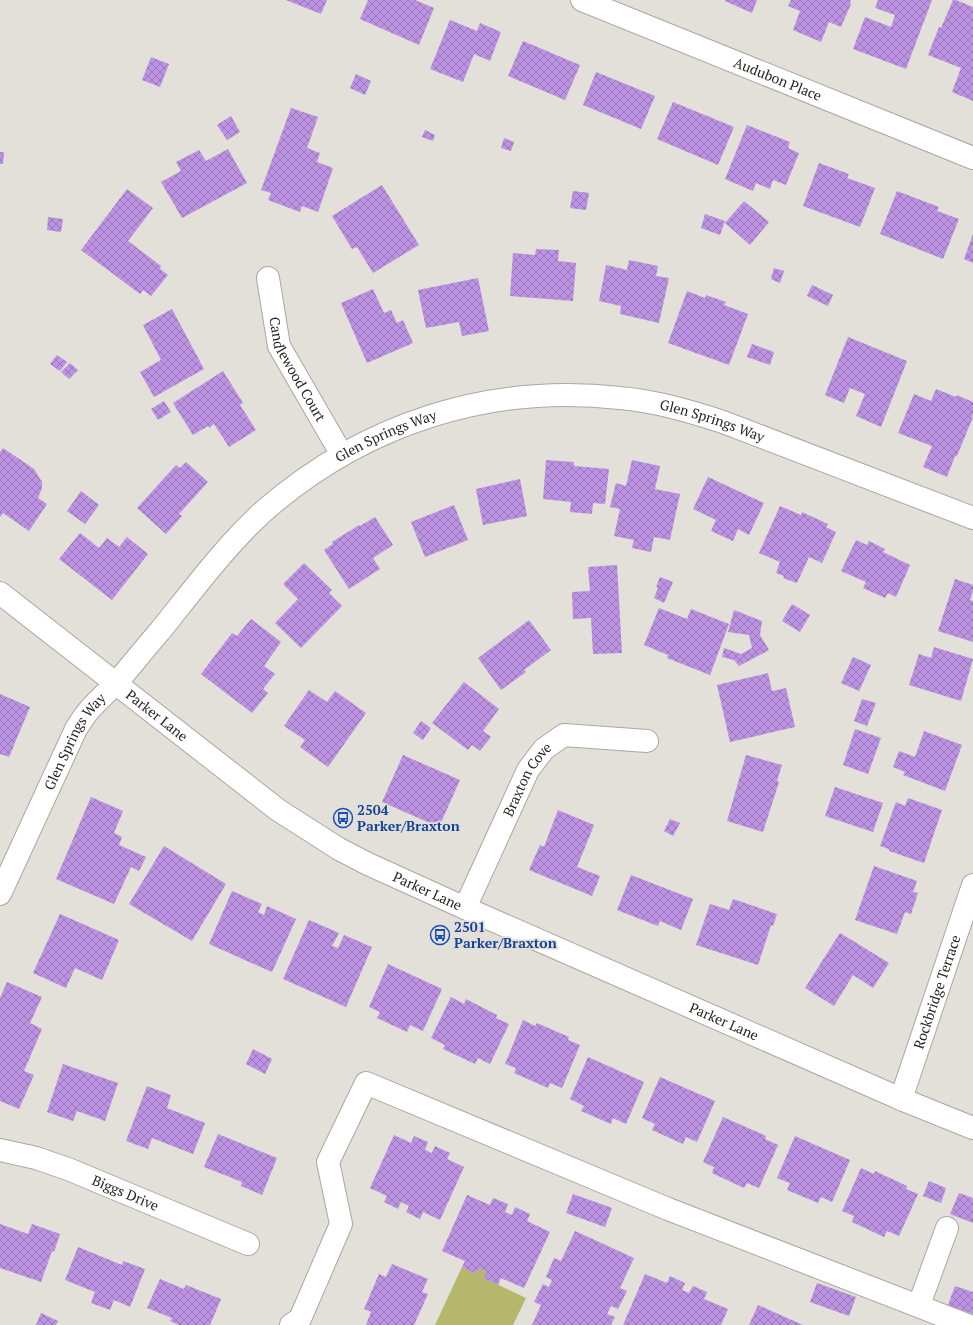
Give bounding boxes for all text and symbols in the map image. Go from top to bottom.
street label: Audubon Place [731,52,825,105]
street label: Candlewood Court [265,315,331,425]
street label: Glen Springs Way [658,394,768,446]
street label: Glen Springs Way [331,405,439,466]
street label: Parker Lane [122,685,192,745]
street label: Glen Springs Way [39,688,110,793]
street label: Braxton Cove [498,737,554,819]
place label: 2504 Parker/Braxton [357,800,460,835]
bus stop icon: 2504 Parker/Braxton [332,807,354,829]
street label: Parker Lane [390,867,465,914]
place label: 2501 Parker/Braxton [454,917,557,952]
bus stop icon: 2501 Parker/Braxton [429,924,451,946]
street label: Rockbridge Terrace [909,932,965,1051]
street label: Parker Lane [687,997,762,1045]
street label: Biggs Drive [89,1170,162,1215]

